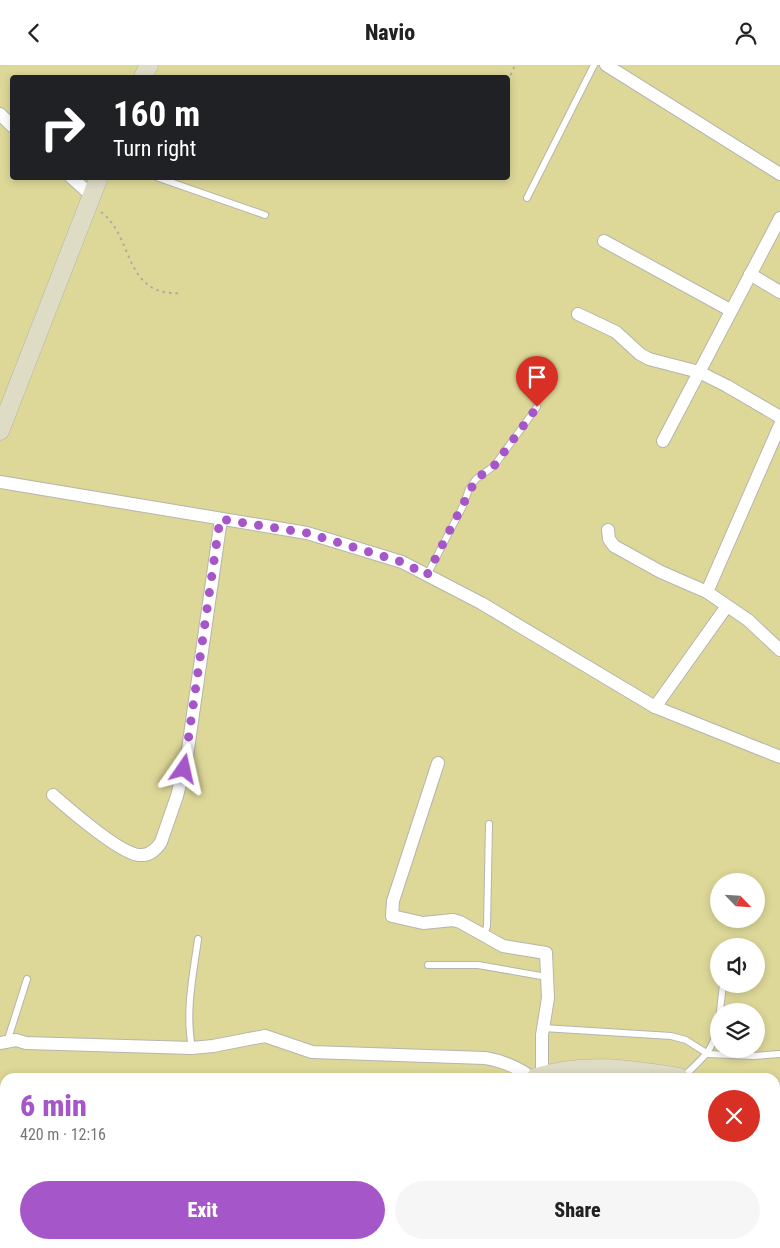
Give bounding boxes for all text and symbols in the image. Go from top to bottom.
icon: back [20,19,48,47]
icon: person [732,19,760,47]
text: Navio [365,20,415,45]
text: 160 m [113,94,200,135]
icon: right [30,95,95,160]
text: Turn right [113,136,196,161]
pin [516,356,558,407]
icon: arrive [523,363,551,391]
position arrow [157,742,209,794]
north arrow [710,873,765,927]
map controls [710,873,765,1058]
button: sound [710,938,765,993]
button: layers [710,1003,765,1058]
text: 6 min [20,1088,87,1123]
button: close [708,1090,760,1142]
text: 420 m · 12:16 [20,1125,106,1144]
button: Exit [20,1181,385,1239]
button: Share [395,1181,760,1239]

